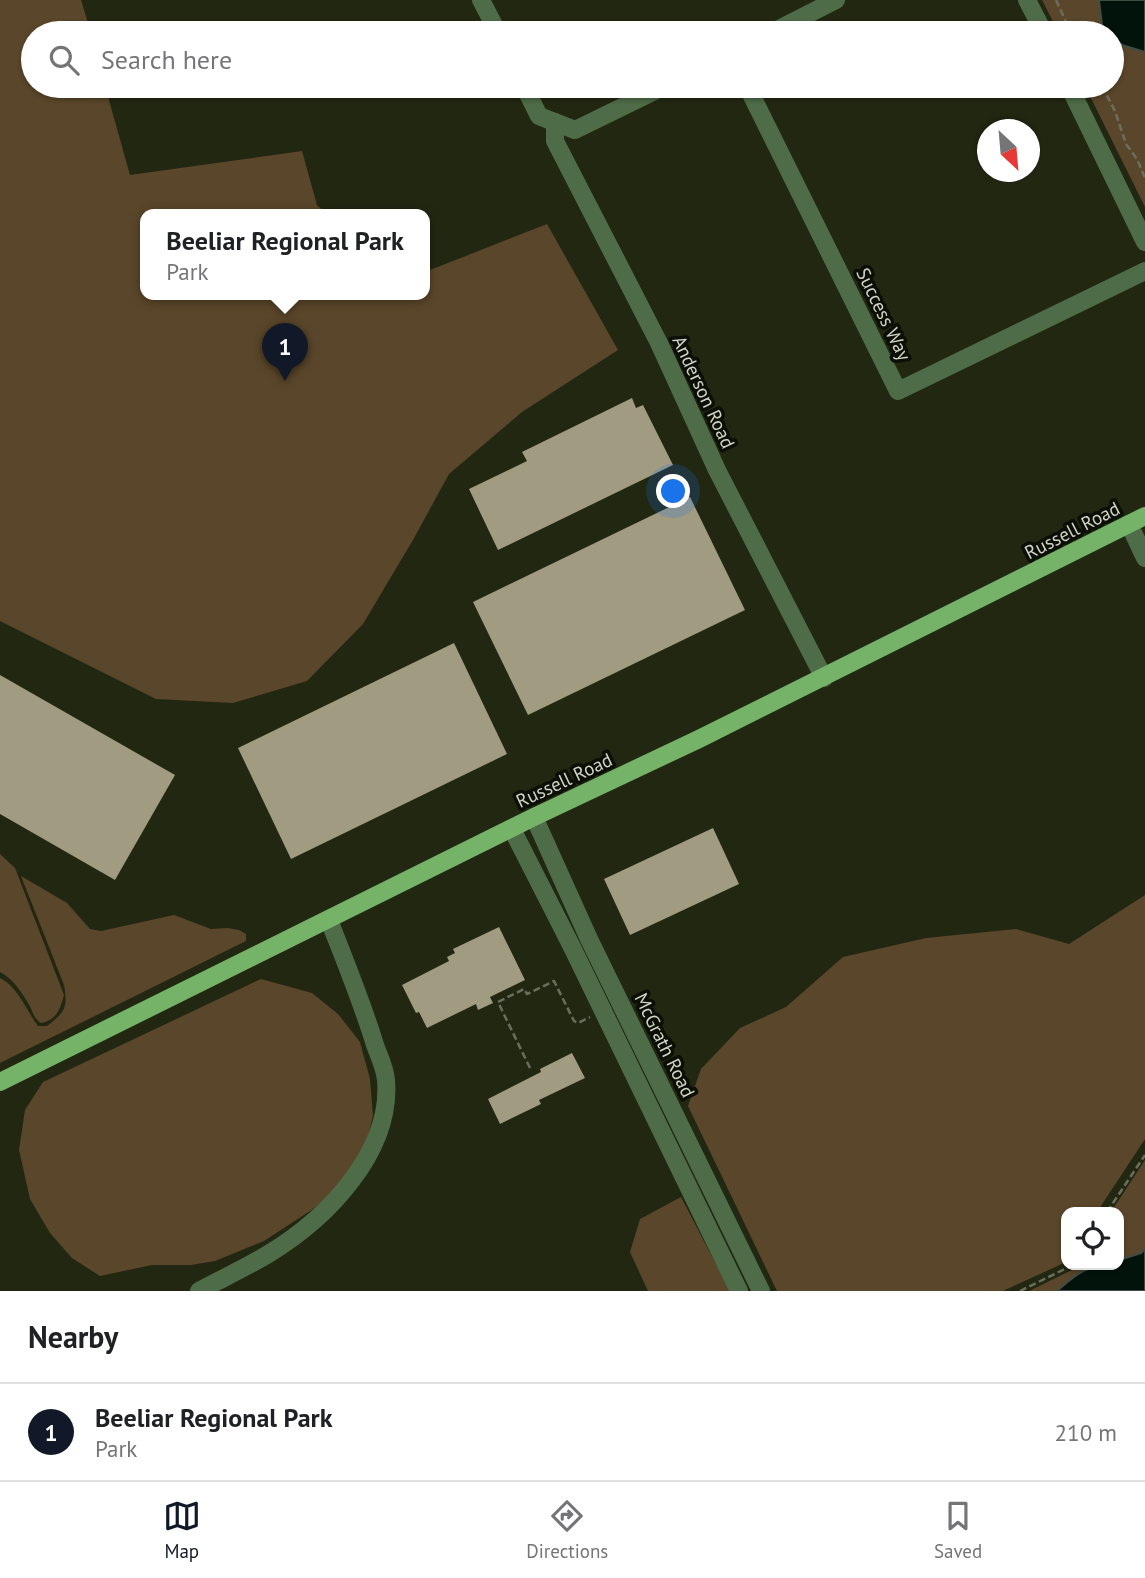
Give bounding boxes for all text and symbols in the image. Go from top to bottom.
search box [21,21,1124,98]
icon: search [45,41,83,79]
text: Search here [101,43,232,76]
north arrow [977,119,1040,182]
popup [140,209,430,300]
text: Beeliar Regional Park [166,224,404,257]
text: Park [166,257,209,286]
street label: Success Way [851,264,917,364]
pin: 1 [262,323,308,381]
street label: Anderson Road [667,332,741,452]
your location [656,474,690,508]
street label: Russell Road [1020,496,1124,564]
street label: Russell Road [512,747,616,813]
street label: McGrath Road [629,989,701,1101]
map controls [1061,1207,1124,1270]
button: locate [1061,1207,1124,1270]
text: Nearby [28,1317,118,1356]
text: Beeliar Regional Park [95,1401,332,1434]
text: 1 [44,1418,58,1447]
text: 210 m [1055,1418,1117,1447]
text: Park [95,1434,137,1463]
tab: Map [163,1497,201,1563]
tab: Directions [526,1497,608,1563]
tab: Saved [934,1497,982,1563]

